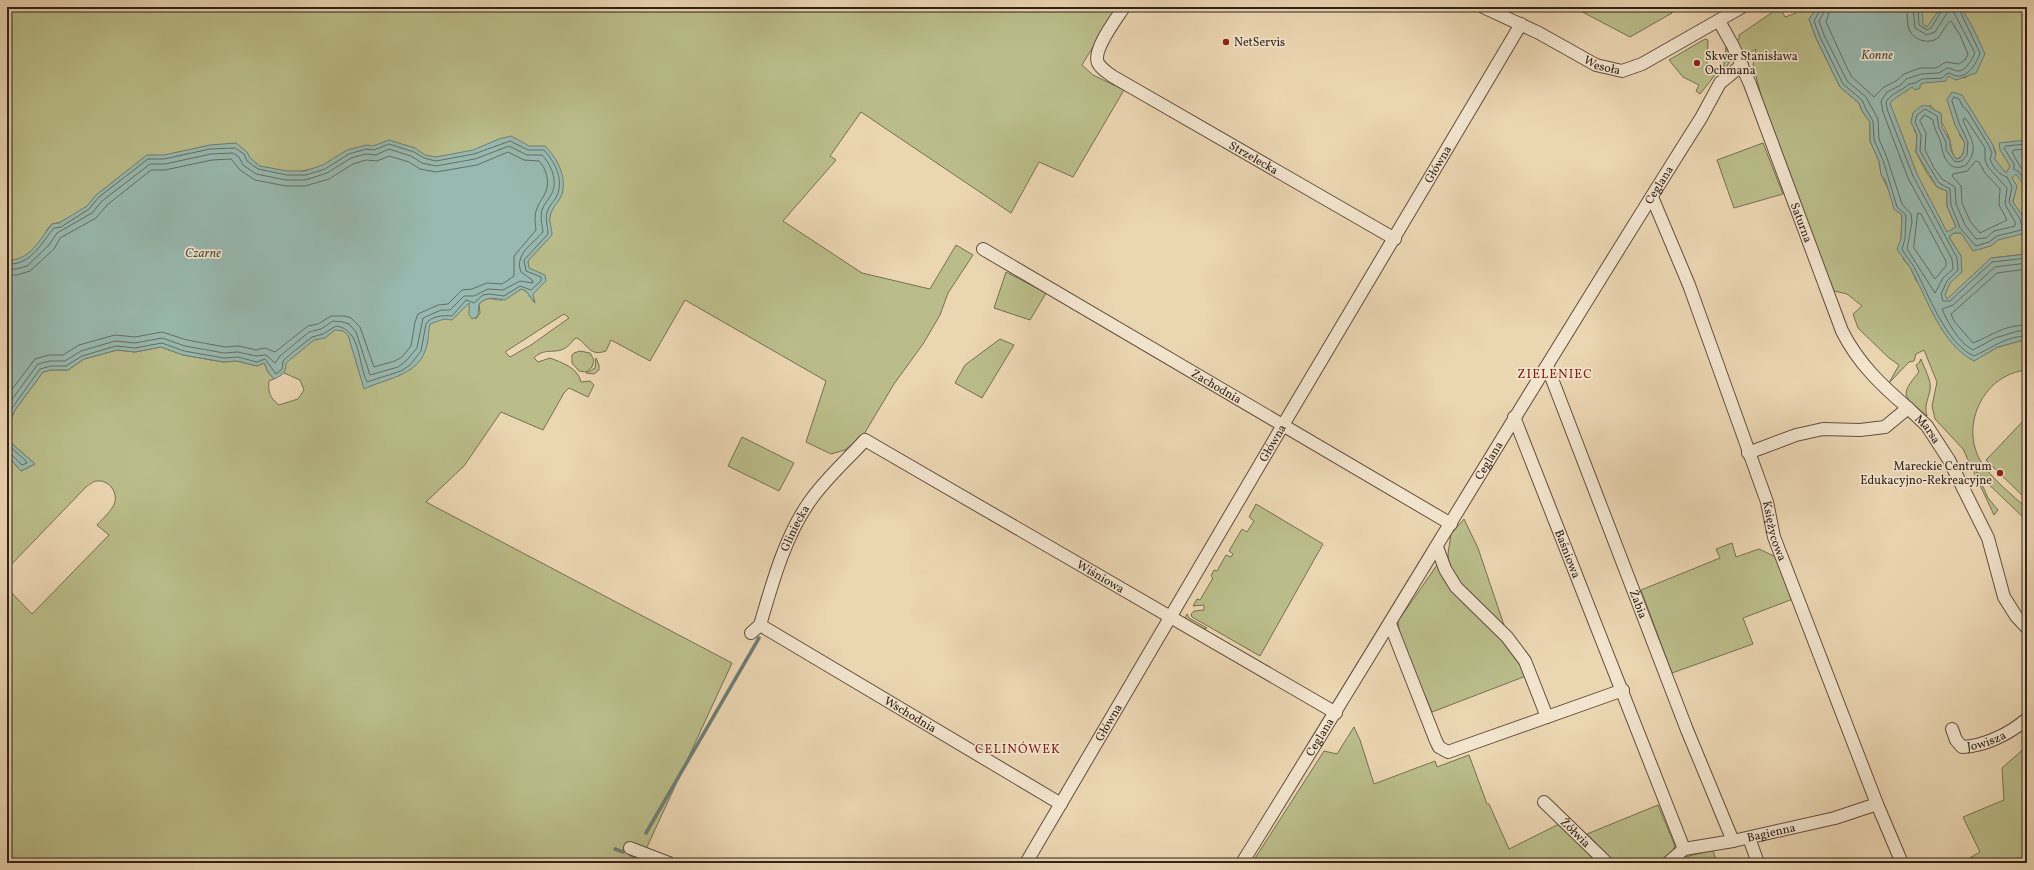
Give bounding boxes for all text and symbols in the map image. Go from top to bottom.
place label: NetServis [1234,35,1285,51]
marker: NetServis [1221,37,1231,47]
water label: Konne [1861,47,1893,65]
place label: Skwer Stanisława Ochmana [1705,49,1798,79]
street label: Wesoła [1580,53,1622,79]
marker: Skwer Stanisława Ochmana [1692,58,1702,68]
street label: Strzelecka [1226,138,1281,179]
street label: Główna [1421,143,1456,187]
street label: Ceglana [1642,163,1678,208]
street label: Saturna [1786,200,1815,245]
water label: Czarne [185,245,221,263]
street label: Zachodnia [1188,366,1244,408]
district label: ZIELENIEC [1517,366,1593,384]
street label: Marsa [1911,411,1944,447]
street label: Główna [1256,422,1291,465]
street label: Ceglana [1472,439,1507,483]
place label: Mareckie Centrum Edukacyjno-Rekreacyjne [1860,459,1992,489]
marker: Mareckie Centrum Edukacyjno-Rekreacyjne [1995,468,2005,478]
street label: Księżycowa [1758,500,1790,564]
street label: Gliniecka [777,502,814,554]
street label: Baśniowa [1550,528,1584,581]
street label: Wiśniowa [1073,557,1127,598]
street label: Żabia [1625,588,1650,621]
street label: Wschodnia [881,694,939,737]
street label: Główna [1092,701,1127,745]
street label: Ceglana [1303,715,1338,760]
street label: Jowisza [1966,728,2009,756]
district label: CELINÓWEK [975,741,1061,759]
street label: Żółwia [1556,815,1594,852]
street label: Bagienna [1746,820,1797,847]

